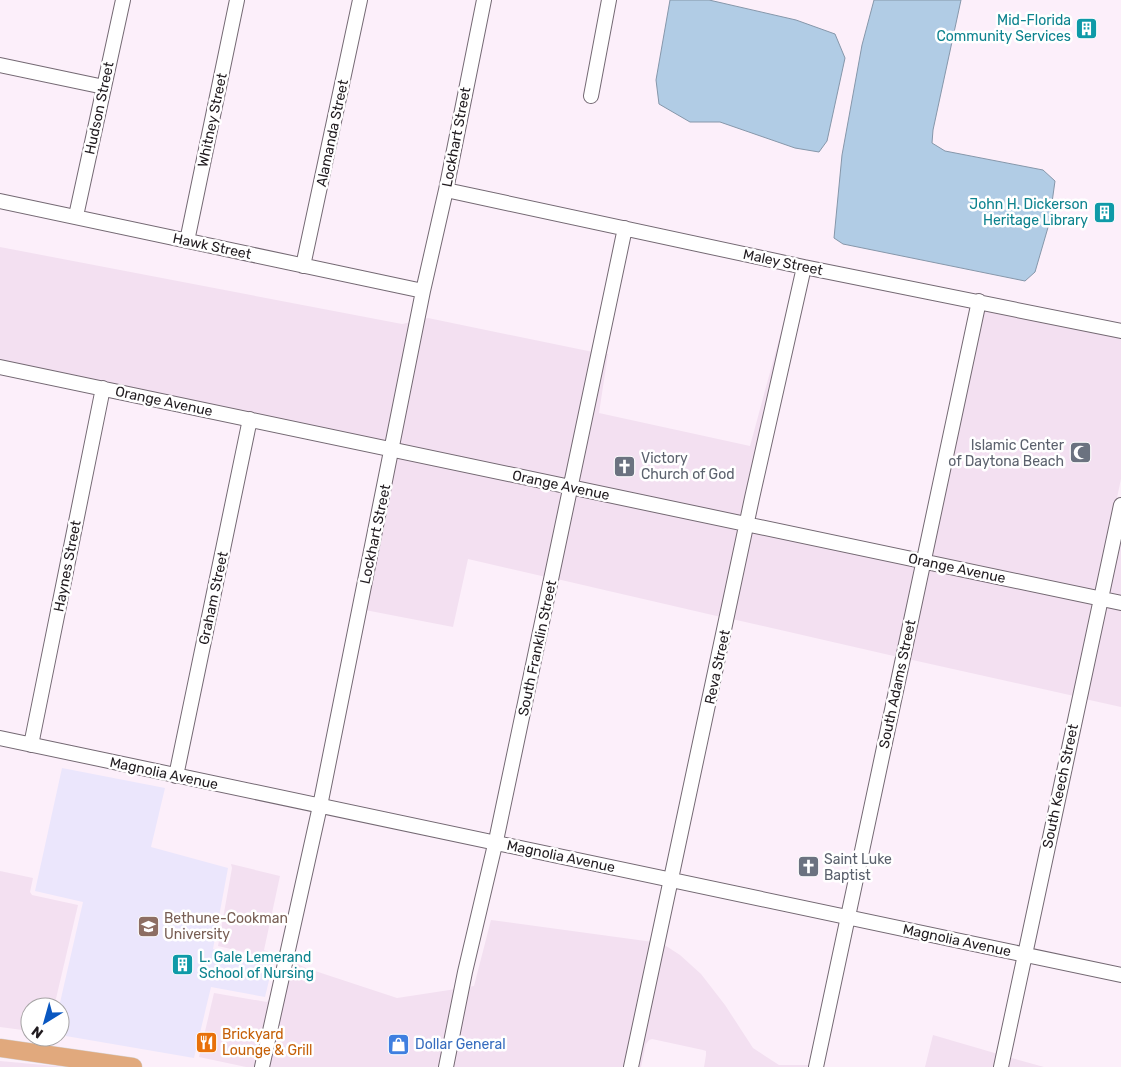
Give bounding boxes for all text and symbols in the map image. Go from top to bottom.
place label: Mid-Florida Community Services [936,12,1071,45]
building icon: Mid-Florida Community Services [1075,16,1099,40]
street label: Hudson Street [81,60,118,156]
street label: Whitney Street [194,71,231,169]
street label: Alamanda Street [313,77,352,188]
street label: Lockhart Street [438,85,475,189]
place label: John H. Dickerson Heritage Library [969,196,1088,229]
building icon: John H. Dickerson Heritage Library [1092,200,1116,224]
street label: Hawk Street [171,230,253,263]
street label: Maley Street [741,246,825,279]
street label: Orange Avenue [114,383,214,420]
place label: Islamic Center of Daytona Beach [948,437,1065,470]
mosque icon: Islamic Center of Daytona Beach [1068,441,1092,465]
place label: Victory Church of God [641,450,735,483]
church icon: Victory Church of God [613,454,637,478]
street label: Orange Avenue [511,467,611,504]
street label: Lockhart Street [357,482,394,586]
street label: Haynes Street [50,518,85,613]
street label: Graham Street [195,549,232,646]
street label: Orange Avenue [907,550,1007,587]
street label: South Franklin Street [515,578,560,718]
street label: South Adams Street [876,618,920,750]
street label: Reva Street [701,628,734,706]
street label: South Keech Street [1039,722,1082,850]
street label: Magnolia Avenue [108,754,220,793]
street label: Magnolia Avenue [505,837,617,876]
place label: Saint Luke Baptist [824,851,892,884]
church icon: Saint Luke Baptist [796,855,820,879]
place label: Bethune-Cookman University [164,910,288,943]
school or university icon: Bethune-Cookman University [136,914,160,938]
street label: Magnolia Avenue [901,921,1013,960]
place label: L. Gale Lemerand School of Nursing [199,949,314,982]
building icon: L. Gale Lemerand School of Nursing [171,953,195,977]
north arrow [20,997,70,1047]
text: N [28,1022,47,1042]
place label: Brickyard Lounge & Grill [222,1026,313,1059]
restaurant icon: Brickyard Lounge & Grill [194,1030,218,1054]
shop icon: Dollar General [387,1032,411,1056]
place label: Dollar General [415,1036,506,1053]

